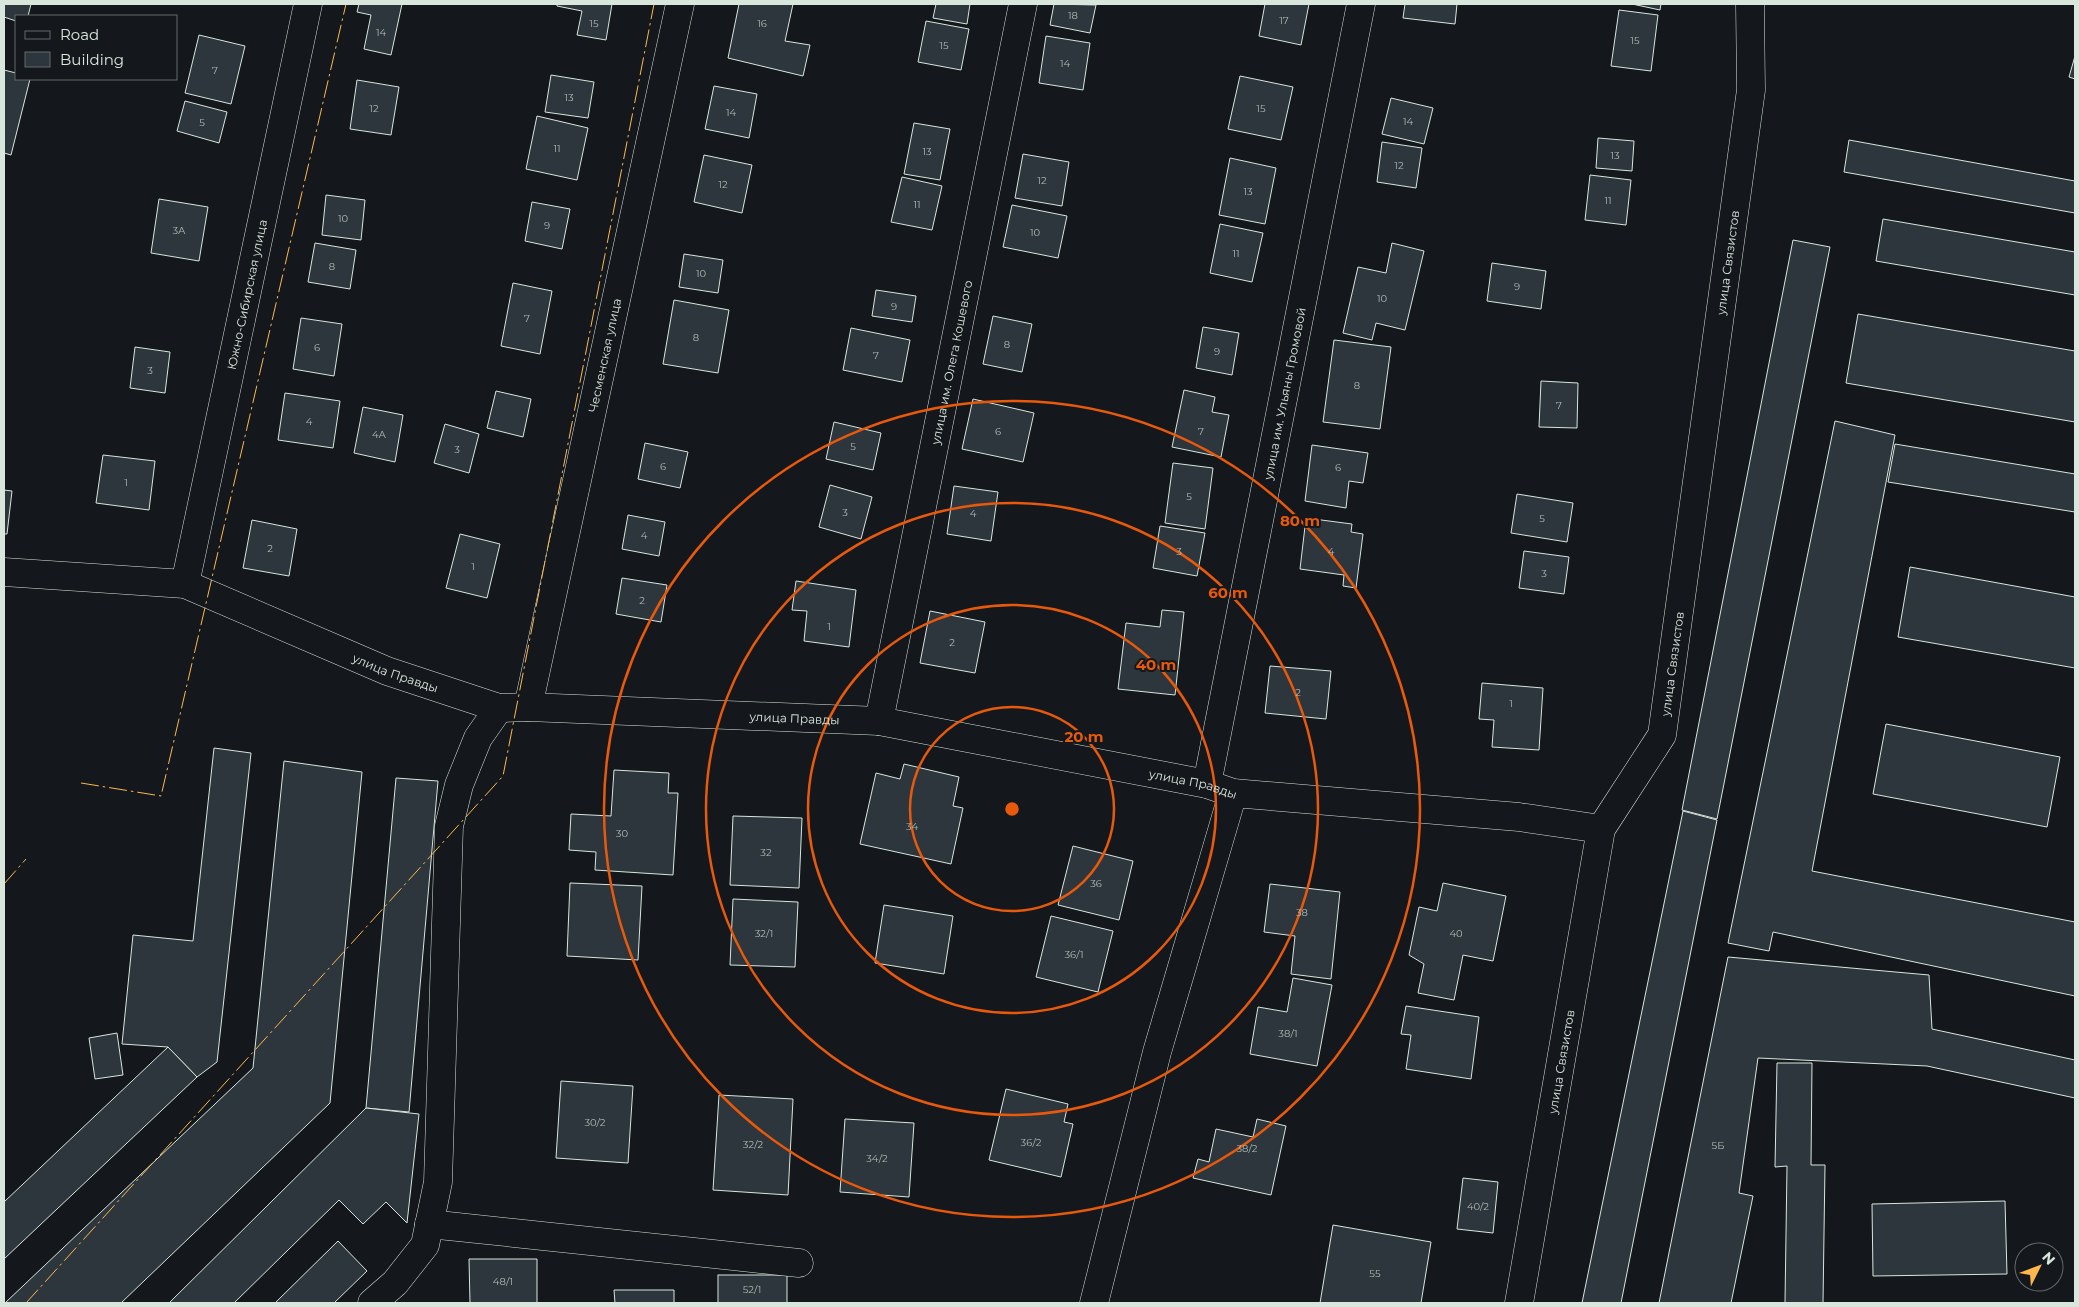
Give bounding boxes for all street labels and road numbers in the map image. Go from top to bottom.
street label: улица Связистов [1712,209,1742,317]
street label: Южно-Сибирская улица [223,218,270,371]
street label: улица им. Олега Кошевого [927,278,975,447]
street label: Чесменская улица [584,297,624,414]
street label: улица им. Ульяны Громовой [1260,306,1308,482]
street label: улица Связистов [1657,611,1686,718]
street label: улица Правды [350,649,440,695]
street label: улица Правды [748,708,840,727]
street label: улица Правды [1147,765,1239,801]
street label: улица Связистов [1544,1008,1577,1116]

